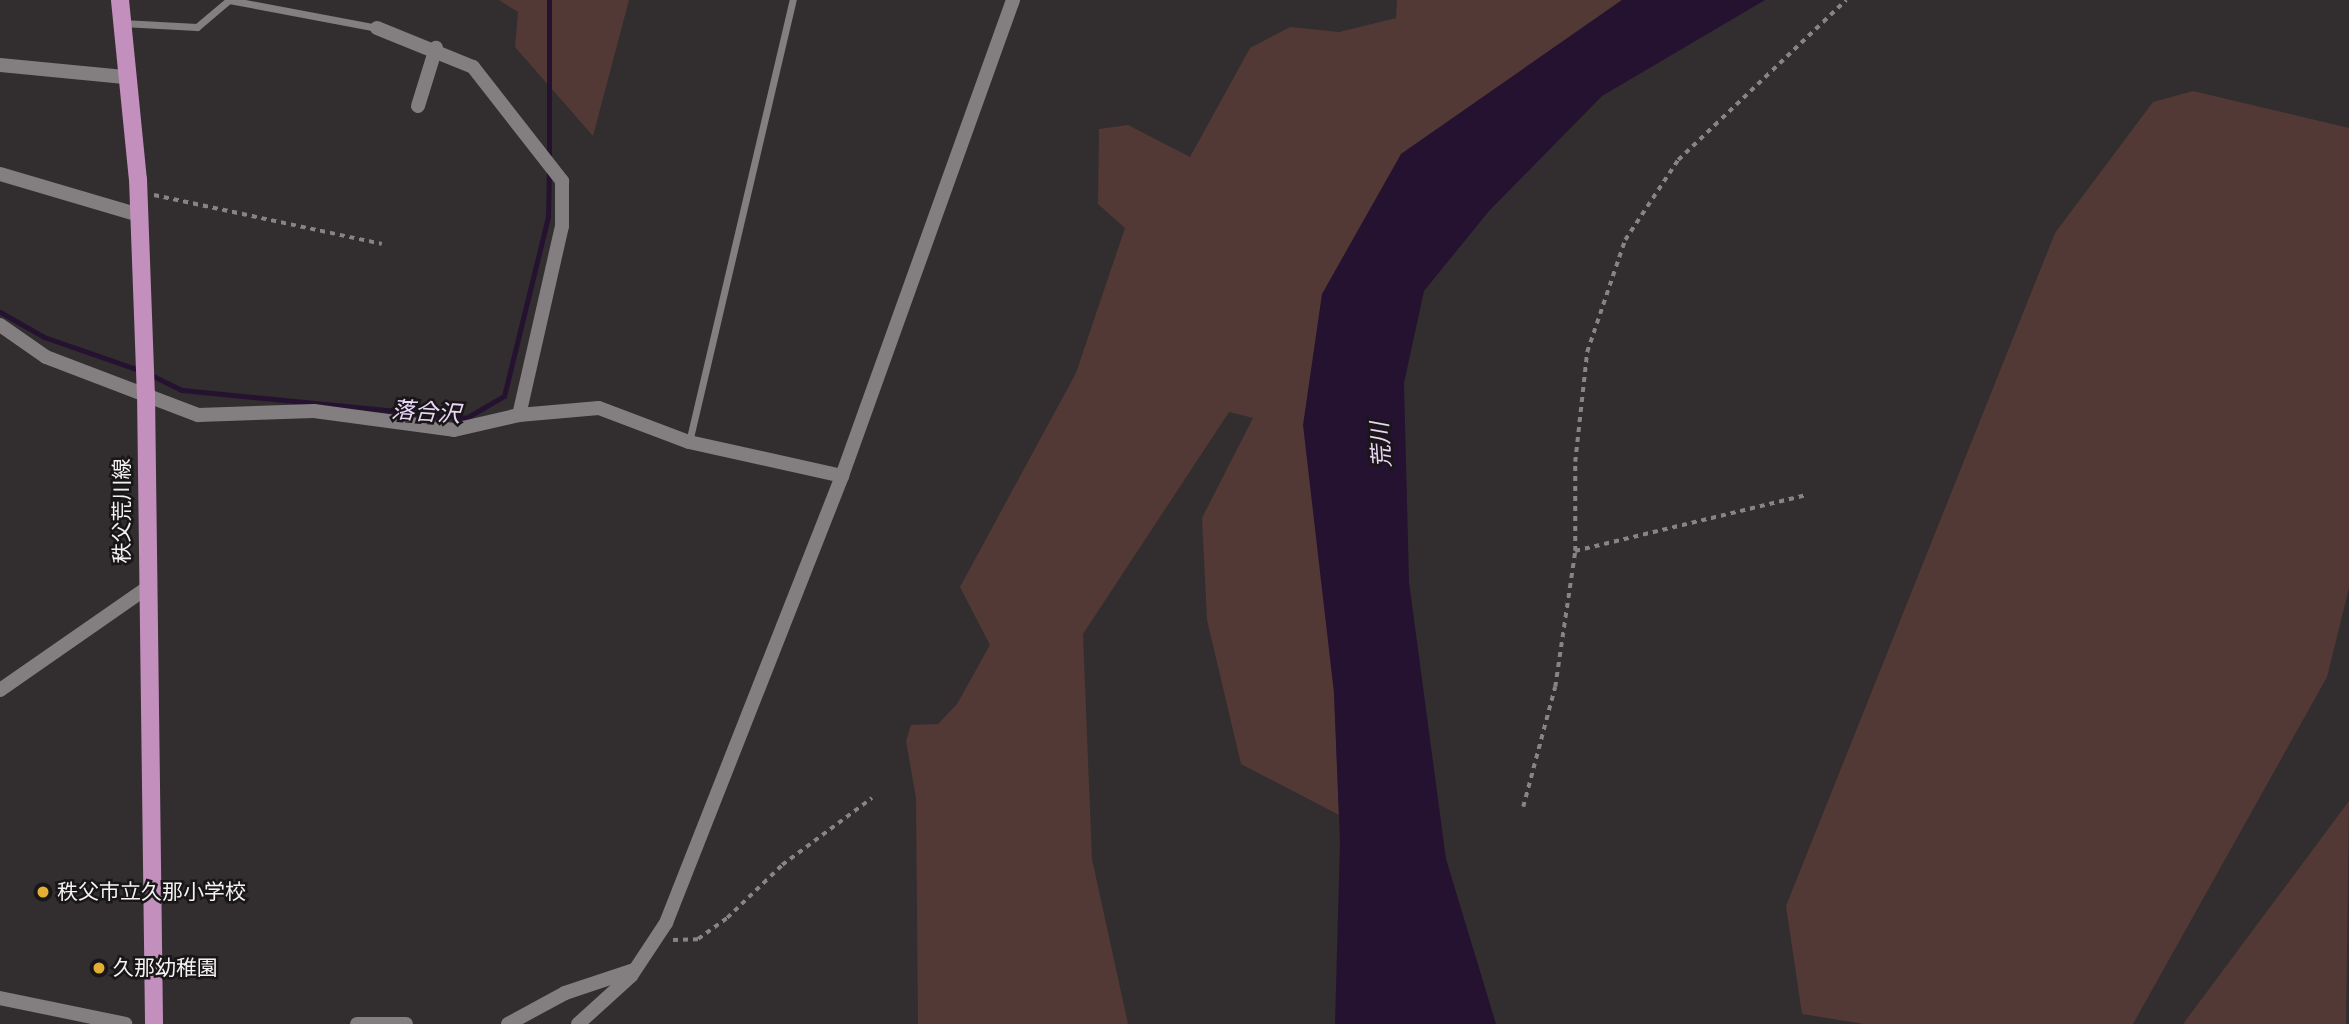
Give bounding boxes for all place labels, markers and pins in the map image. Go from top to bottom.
place label: 秩父市立久那小学校 [57,879,246,905]
marker: 秩父市立久那小学校 [35,884,51,900]
place label: 久那幼稚園 [113,955,218,981]
marker: 久那幼稚園 [91,960,107,976]

